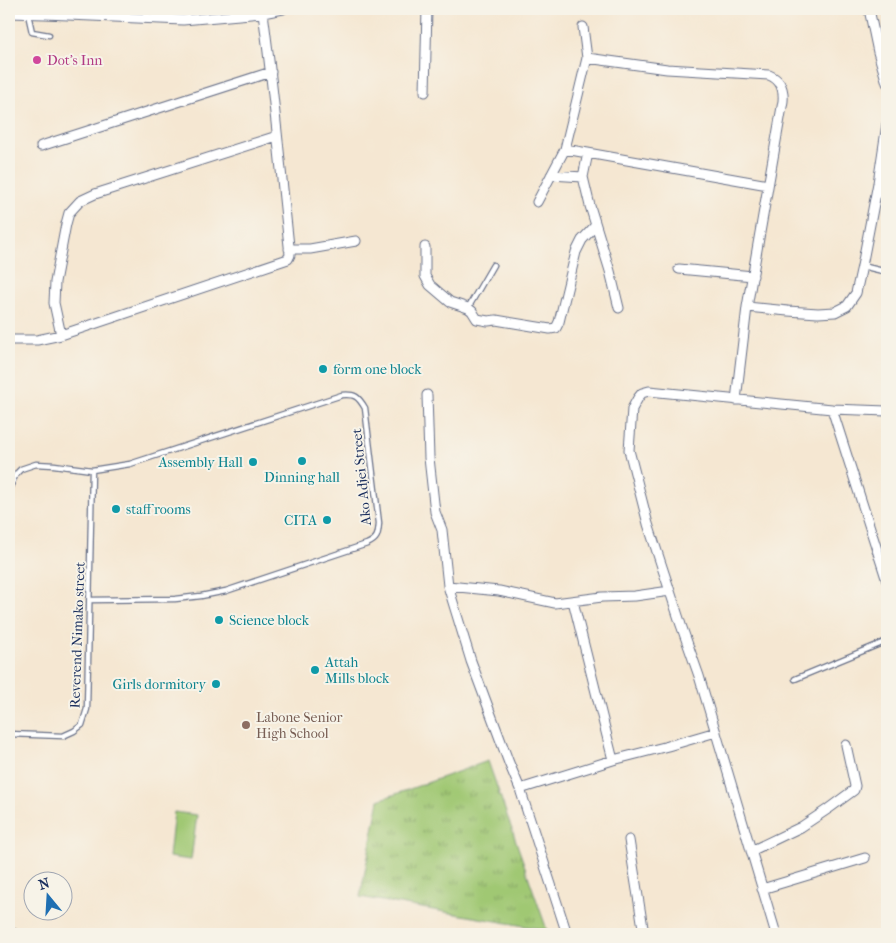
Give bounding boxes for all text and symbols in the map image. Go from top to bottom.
place label: Dot's Inn [47,52,103,69]
marker: Dot's Inn [31,54,43,66]
place label: form one block [333,361,422,378]
marker: form one block [317,363,329,375]
street label: Ako Adjei Street [348,428,375,527]
place label: Assembly Hall [158,454,243,471]
marker: Dinning hall [296,455,308,467]
marker: Assembly Hall [247,456,259,468]
place label: Dinning hall [264,469,340,486]
place label: staff rooms [126,501,191,518]
marker: staff rooms [110,503,122,515]
place label: CITA [284,512,318,529]
marker: CITA [321,514,333,526]
street label: Reverend Nimako street [66,561,89,709]
place label: Science block [229,612,310,629]
marker: Science block [213,614,225,626]
place label: Attah Mills block [324,654,390,687]
marker: Attah Mills block [309,664,321,676]
place label: Girls dormitory [112,676,207,693]
marker: Girls dormitory [210,678,222,690]
place label: Labone Senior High School [256,709,343,742]
marker: Labone Senior High School [240,719,252,731]
north arrow [22,870,72,920]
text: N [36,874,52,894]

